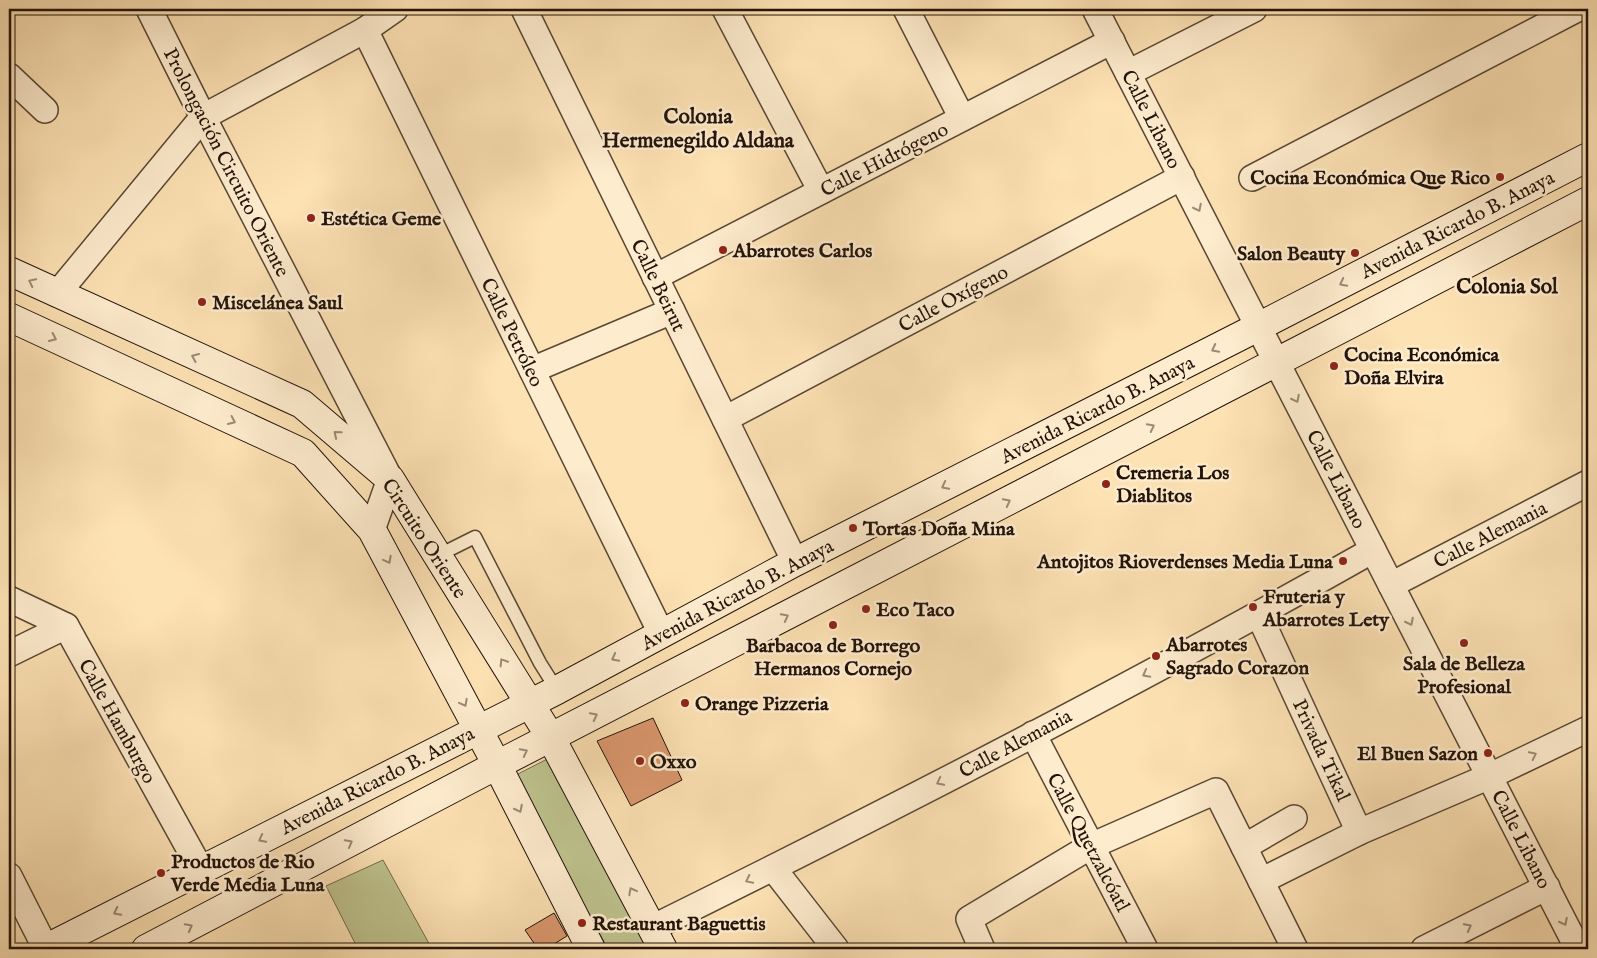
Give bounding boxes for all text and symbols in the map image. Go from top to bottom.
street label: Prolongación Circuito Oriente [157,44,294,281]
street label: Calle Libano [1115,66,1186,173]
district label: Colonia Hermenegildo Aldana [602,104,795,155]
street label: Calle Hidrógeno [817,117,953,203]
street label: Avenida Ricardo B. Anaya [1356,165,1559,286]
place label: Cocina Económica Que Rico [1250,166,1490,191]
marker: Cocina Económica Que Rico [1494,171,1506,183]
one-way arrow [1191,203,1202,212]
place label: Estética Geme [321,207,442,232]
marker: Estética Geme [305,212,317,224]
street label: Calle Beirut [625,235,691,336]
place label: Abarrotes Carlos [732,239,872,264]
place label: Salon Beauty [1237,242,1346,267]
marker: Abarrotes Carlos [717,244,729,256]
marker: Salon Beauty [1349,247,1361,259]
street label: Calle Oxígeno [895,260,1013,339]
street label: Calle Petróleo [475,274,549,391]
district label: Colonia Sol [1456,274,1559,301]
one-way arrow [1339,277,1348,287]
one-way arrow [28,278,37,288]
place label: Miscelánea Saul [212,291,343,316]
marker: Miscelánea Saul [196,296,208,308]
one-way arrow [48,331,57,342]
one-way arrow [1211,343,1220,353]
place label: Cocina Económica Doña Elvira [1344,343,1500,391]
street label: Avenida Ricardo B. Anaya [996,350,1199,471]
one-way arrow [191,352,200,363]
marker: Cocina Económica Doña Elvira [1328,360,1340,372]
one-way arrow [1290,394,1300,403]
one-way arrow [227,414,236,425]
one-way arrow [1146,423,1155,433]
street label: Calle Libano [1300,426,1371,533]
one-way arrow [334,431,343,439]
place label: Cremeria Los Diablitos [1116,461,1229,509]
street label: Circuito Oriente [376,474,472,604]
marker: Cremeria Los Diablitos [1100,478,1112,490]
one-way arrow [941,480,950,490]
street label: Calle Alemania [1430,496,1552,575]
one-way arrow [1001,498,1010,508]
place label: Tortas Doña Mina [862,517,1015,542]
marker: Tortas Doña Mina [847,522,859,534]
street label: Avenida Ricardo B. Anaya [636,534,838,657]
place label: Antojitos Rioverdenses Media Luna [1036,550,1333,575]
one-way arrow [382,554,392,563]
marker: Antojitos Rioverdenses Media Luna [1337,555,1349,567]
place label: Fruteria y Abarrotes Lety [1262,585,1390,633]
place label: Eco Taco [876,598,955,623]
marker: Fruteria y Abarrotes Lety [1247,601,1259,613]
marker: Eco Taco [860,603,872,615]
one-way arrow [779,613,788,623]
one-way arrow [1404,616,1414,625]
marker: Barbacoa de Borrego Hermanos Cornejo [827,619,839,631]
place label: Abarrotes Sagrado Corazon [1165,633,1310,681]
place label: Barbacoa de Borrego Hermanos Cornejo [746,634,920,682]
marker: Sala de Belleza Profesional [1458,637,1470,649]
marker: Abarrotes Sagrado Corazon [1150,650,1162,662]
one-way arrow [611,652,620,662]
place label: Sala de Belleza Profesional [1403,652,1525,700]
street label: Calle Hamburgo [72,655,161,789]
one-way arrow [500,658,510,667]
one-way arrow [1142,668,1151,678]
place label: Orange Pizzeria [695,692,829,717]
street label: Privada Tikal [1286,696,1355,806]
marker: Orange Pizzeria [679,697,691,709]
one-way arrow [458,698,468,707]
street label: Calle Alemania [955,704,1077,785]
one-way arrow [589,712,598,722]
street label: Avenida Ricardo B. Anaya [276,721,479,842]
place label: El Buen Sazon [1357,742,1478,767]
marker: El Buen Sazon [1482,747,1494,759]
one-way arrow [519,748,528,758]
place label: Oxxo [650,750,697,775]
one-way arrow [1528,751,1537,761]
marker: Oxxo [634,755,646,767]
street label: Calle Quetzalcóatl [1041,769,1135,917]
one-way arrow [936,776,945,786]
street label: Calle Libano [1485,786,1556,893]
one-way arrow [513,804,523,813]
one-way arrow [258,833,267,843]
one-way arrow [344,839,353,849]
place label: Productos de Rio Verde Media Luna [170,850,325,898]
marker: Productos de Rio Verde Media Luna [155,867,167,879]
one-way arrow [745,874,754,884]
one-way arrow [628,887,638,896]
one-way arrow [114,906,123,916]
place label: Restaurant Baguettis [592,912,765,937]
one-way arrow [1558,916,1568,925]
marker: Restaurant Baguettis [576,917,588,929]
one-way arrow [184,923,193,933]
one-way arrow [1462,923,1471,933]

